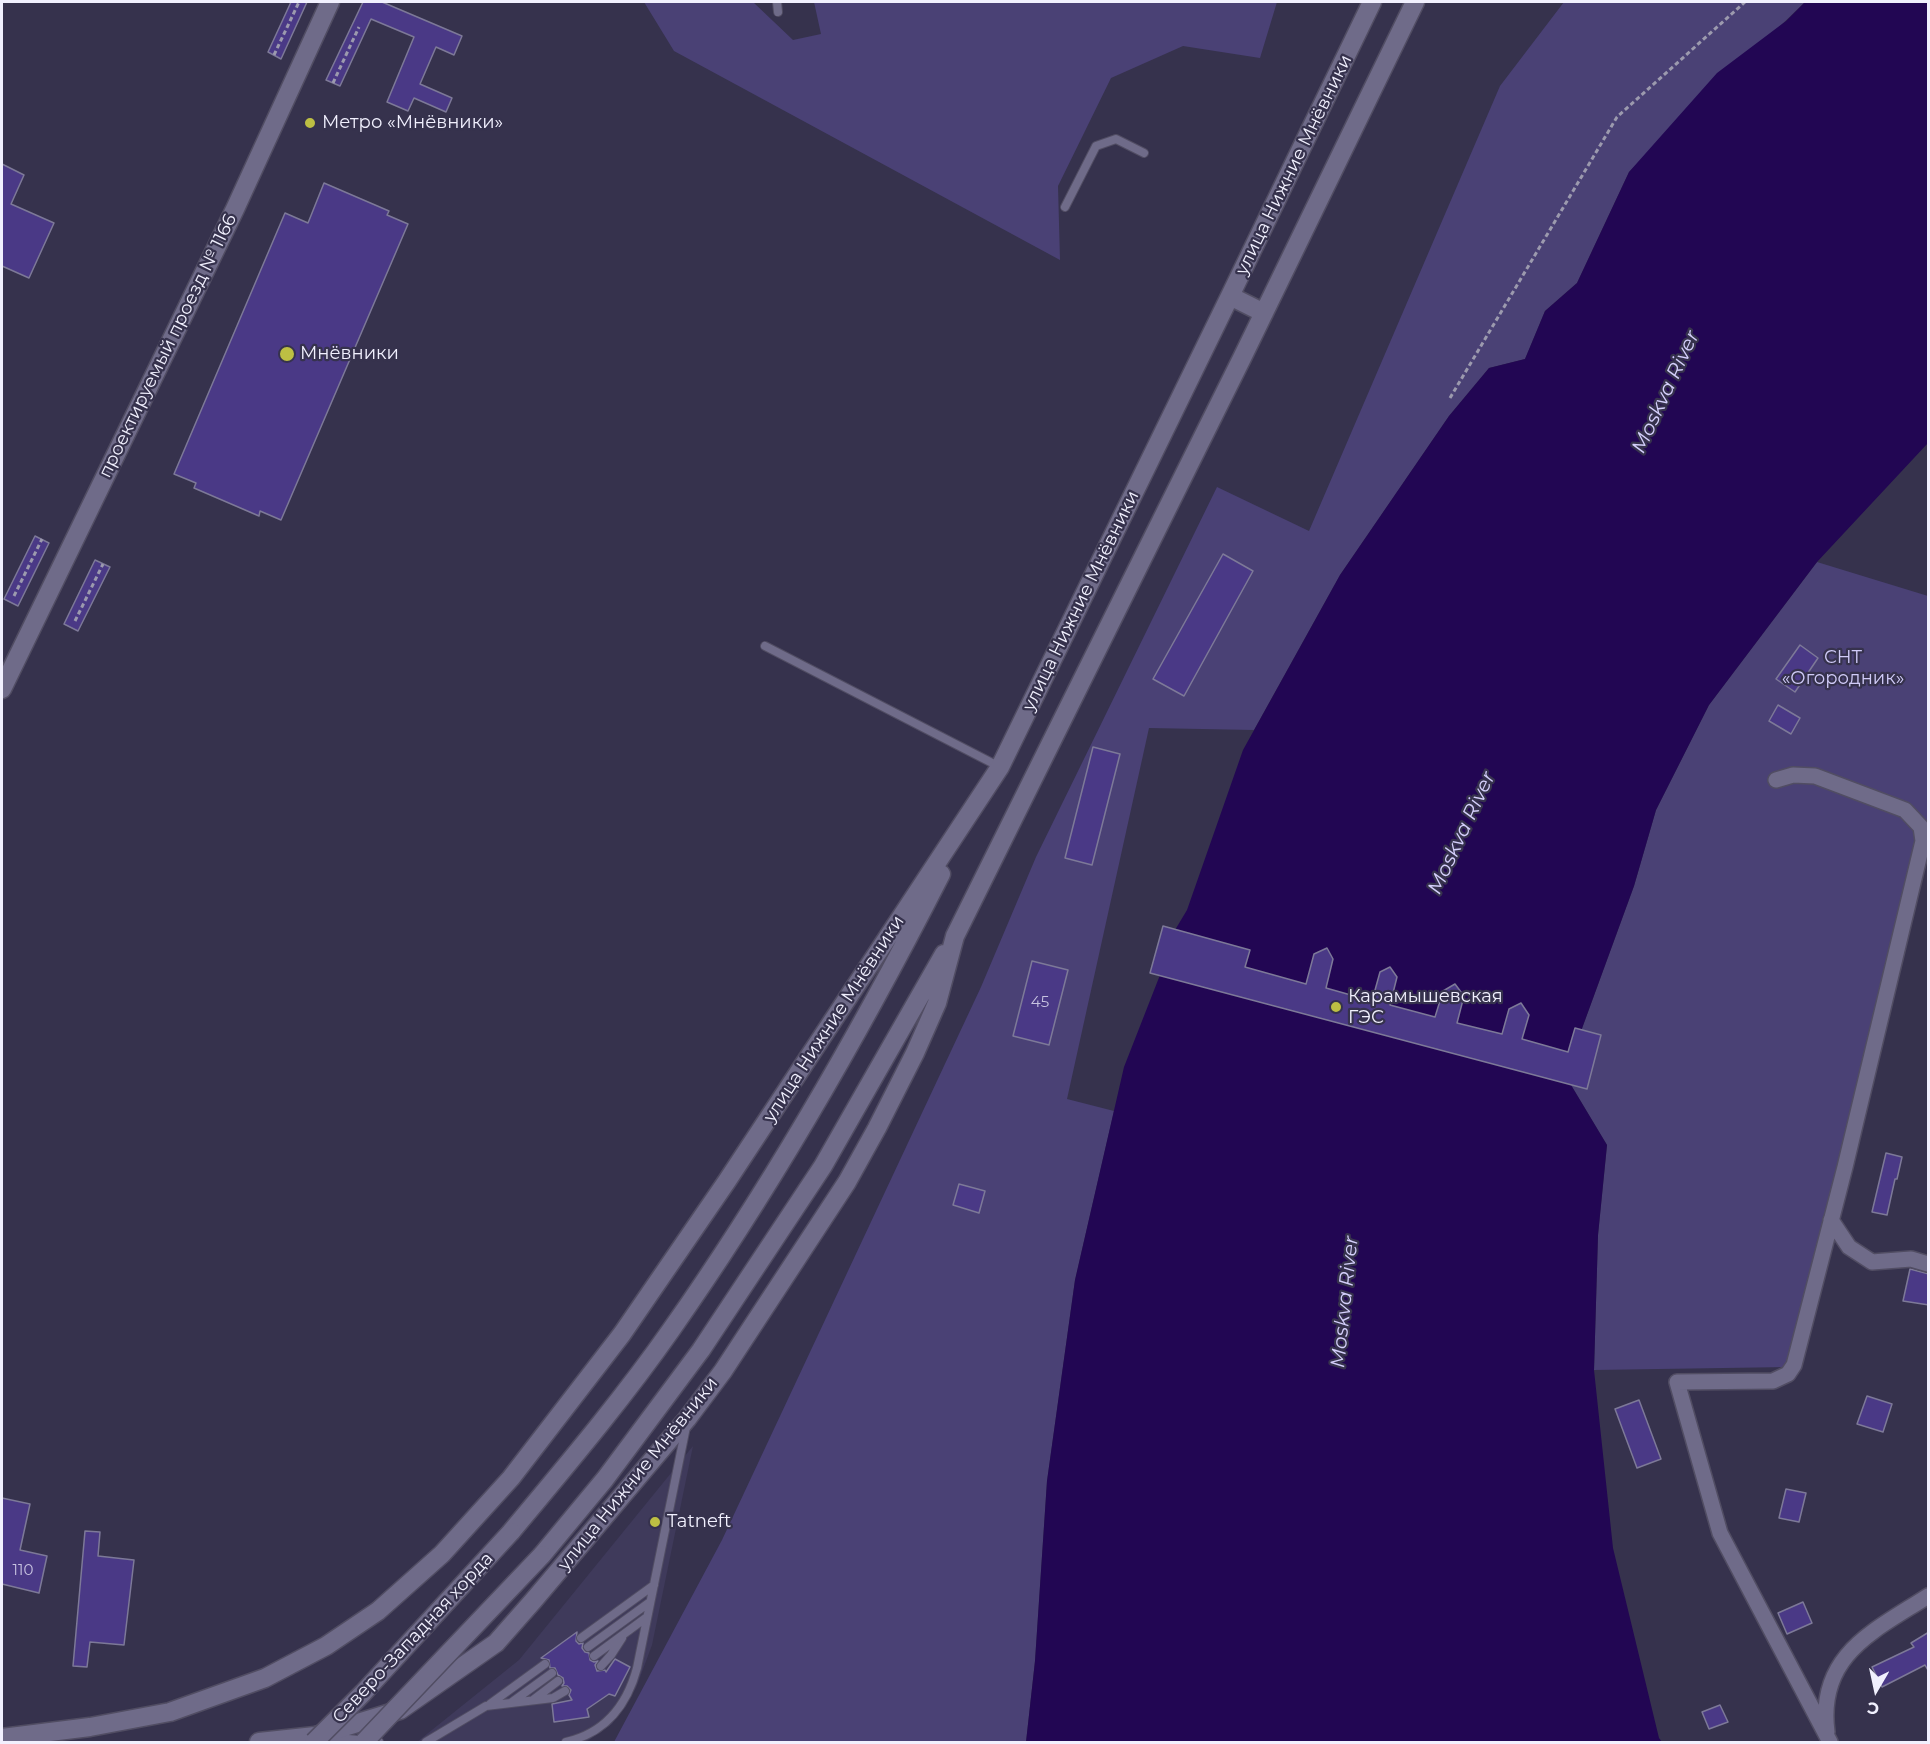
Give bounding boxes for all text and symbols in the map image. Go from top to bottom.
street label: улица Нижние Мнёвники [1231,51,1357,279]
place label: Метро «Мнёвники» [322,112,503,134]
marker: Метро «Мнёвники» [303,116,317,130]
street label: проектируемый проезд № 1166 [95,211,241,481]
water label: Moskva River [1627,327,1705,457]
place label: Мнёвники [300,343,399,365]
marker: Мнёвники [278,345,296,363]
street label: улица Нижние Мнёвники [1018,487,1144,715]
park label: СНТ «Огородник» [1782,647,1904,690]
water label: Moskva River [1423,768,1501,898]
street label: улица Нижние Мнёвники [759,912,909,1126]
place label: Карамышевская ГЭС [1348,986,1503,1028]
house number: 45 [1031,994,1049,1012]
marker: Карамышевская ГЭС [1329,1000,1343,1014]
water label: Moskva River [1326,1235,1364,1369]
street label: улица Нижние Мнёвники [553,1373,723,1575]
place label: Tatneft [667,1511,731,1533]
marker: Tatneft [648,1515,662,1529]
street label: Северо-Западная хорда [328,1548,498,1728]
house number: 110 [13,1562,33,1580]
north arrow [1846,1660,1906,1720]
text: С [1866,1698,1880,1719]

